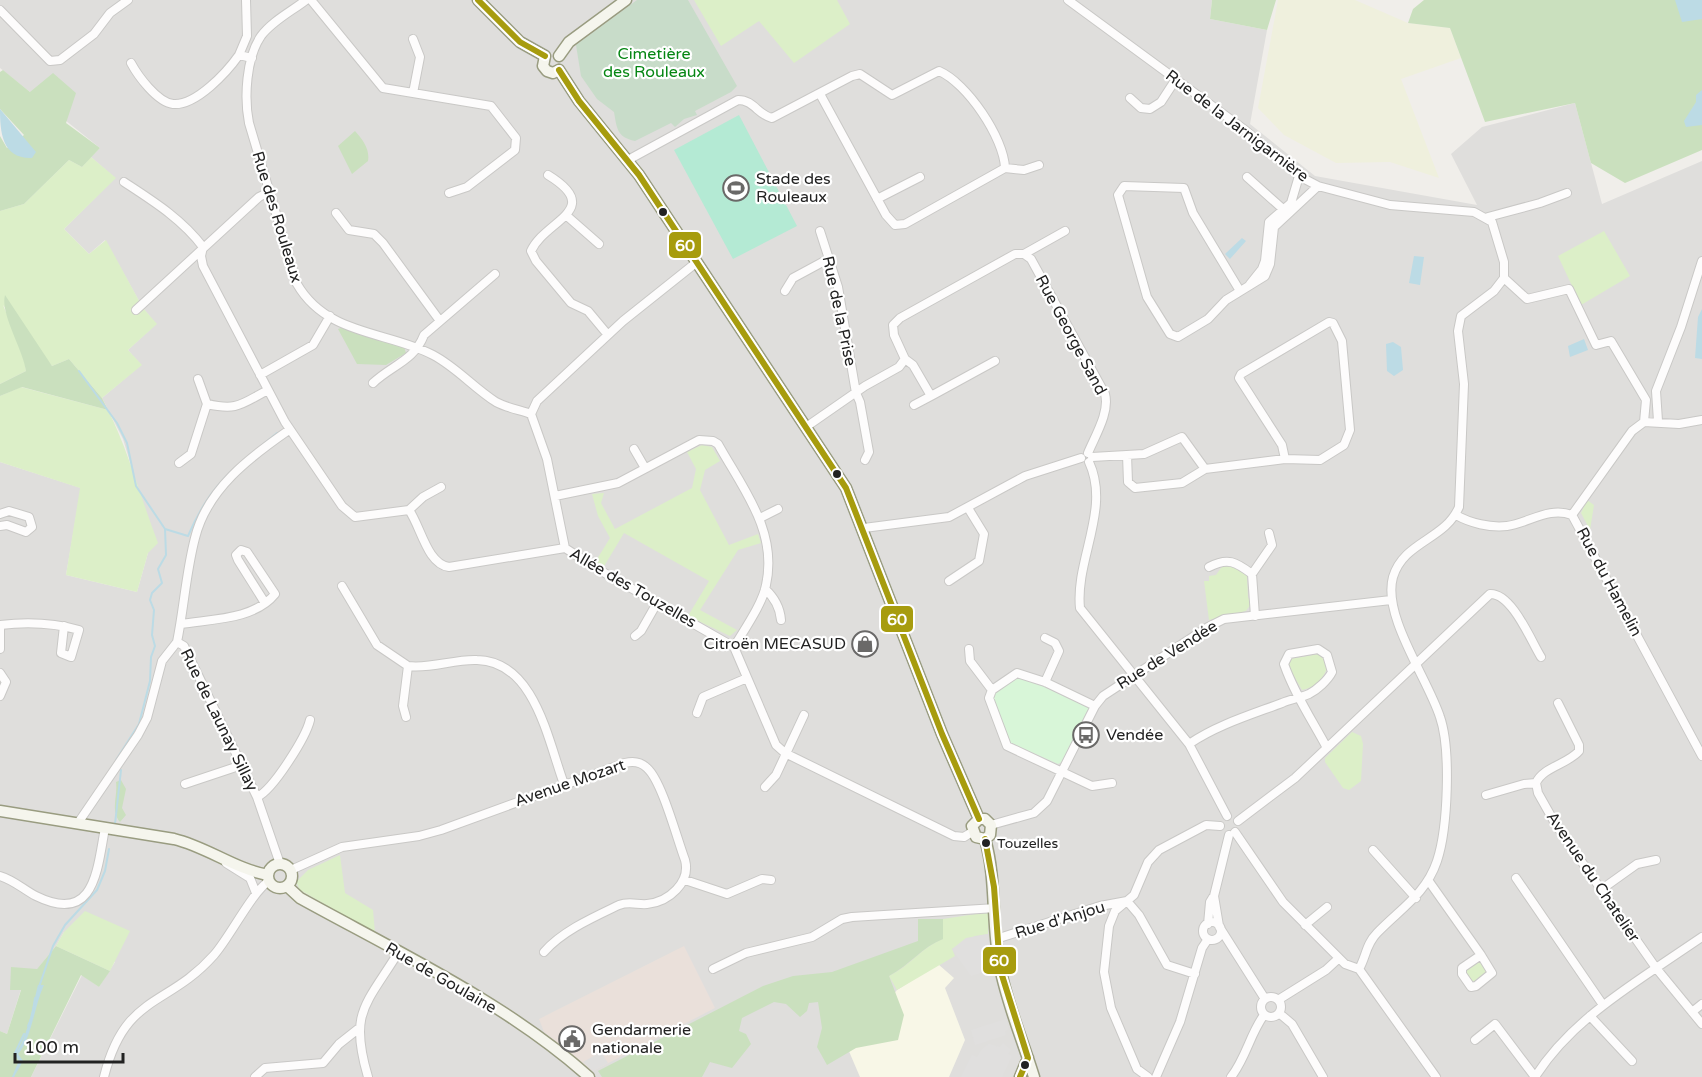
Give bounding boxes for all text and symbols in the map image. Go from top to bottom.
park label: Cimetière des Rouleaux [603,44,705,82]
street label: Rue de la Jarnigarnière [1161,66,1313,186]
street label: Rue des Rouleaux [248,149,306,285]
place label: Stade des Rouleaux [756,169,831,207]
sports icon: Stade des Rouleaux [721,173,751,203]
unlabelled marker [657,206,669,218]
line badge: 60 [668,231,702,259]
text: 60 [675,236,695,256]
street label: Rue de la Prise [818,254,860,368]
street label: Rue George Sand [1031,272,1111,398]
unlabelled marker [831,468,843,480]
street label: Rue du Hamelin [1572,524,1646,640]
street label: Allée des Touzelles [566,544,700,632]
line badge: 60 [880,605,914,633]
text: 60 [887,610,907,630]
street label: Rue de Vendée [1113,616,1221,694]
shop icon: Citroën MECASUD [850,629,880,659]
place label: Citroën MECASUD [704,634,846,654]
street label: Rue de Launay Sillay [176,646,262,795]
bus stop icon: Vendée [1071,720,1101,750]
place label: Vendée [1106,725,1163,745]
street label: Avenue Mozart [512,755,628,811]
street label: Avenue du Chatelier [1542,808,1645,947]
place label: Touzelles [997,835,1058,852]
marker: Touzelles [980,837,992,849]
street label: Rue d'Anjou [1013,897,1107,943]
street label: Rue de Goulaine [382,938,500,1018]
line badge: 60 [982,946,1017,975]
text: 60 [989,951,1009,971]
place label: Gendarmerie nationale [592,1020,691,1058]
public building icon: Gendarmerie nationale [557,1024,587,1054]
scale bar [15,1026,123,1064]
text: 100 m [24,1036,79,1058]
unlabelled marker [1019,1059,1031,1071]

